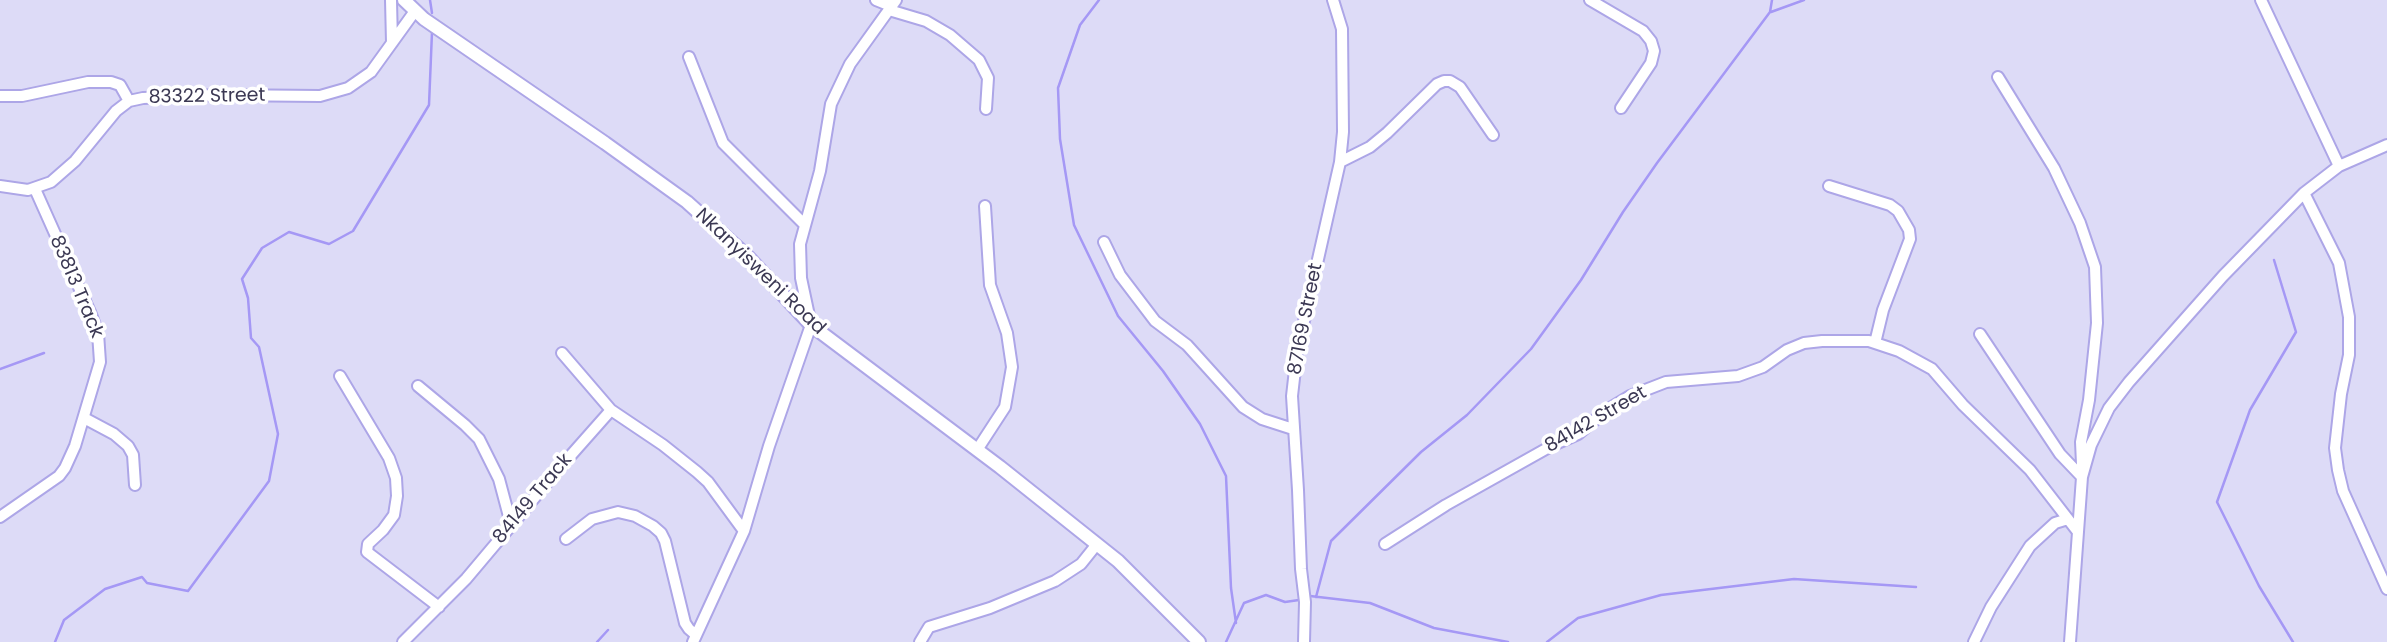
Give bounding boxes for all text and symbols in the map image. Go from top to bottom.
street label: 83322 Street [148,85,266,109]
street label: Nkanyisweni Road [690,204,830,340]
street label: 83813 Track [44,232,108,342]
street label: 87169 Street [1284,261,1328,377]
street label: 84142 Street [1541,382,1651,458]
street label: 84149 Track [489,449,577,549]

